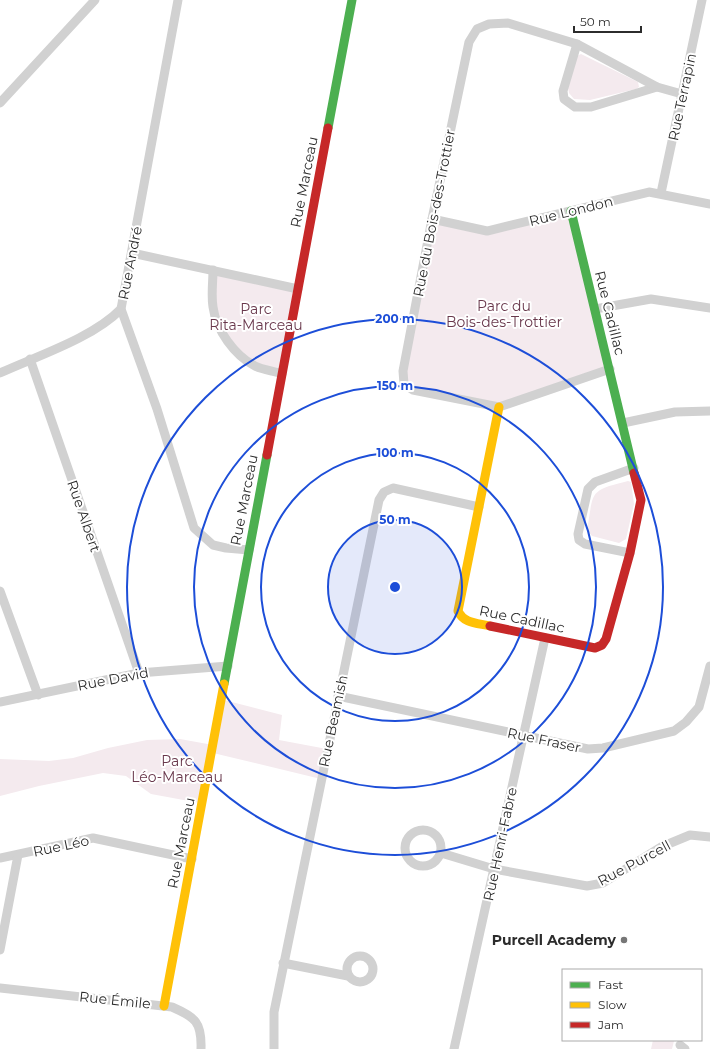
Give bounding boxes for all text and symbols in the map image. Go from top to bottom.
scale bar [574,8,641,34]
text: 50 m [580,14,611,29]
street label: Rue Terrapin [664,52,700,142]
street label: Rue du Bois-des-Trottier [409,127,459,298]
street label: Rue Marceau [286,135,322,229]
street label: Rue London [527,192,615,230]
street label: Rue André [114,225,146,301]
street label: Rue Cadillac [591,269,629,357]
park label: Parc du Bois-des-Trottier [446,297,562,331]
park label: Parc Rita-Marceau [209,300,303,334]
text: 200 m [375,311,415,326]
text: 150 m [377,378,413,393]
text: 100 m [377,445,413,460]
street label: Rue Marceau [226,453,262,547]
street label: Rue Albert [63,478,105,555]
text: 50 m [379,512,411,527]
centre of rings [388,580,402,594]
street label: Rue Cadillac [478,601,566,637]
street label: Rue David [76,663,150,695]
street label: Rue Beamish [314,673,352,769]
street label: Rue Fraser [506,723,583,757]
park label: Parc Léo-Marceau [131,752,223,786]
street label: Rue Henri-Fabre [479,785,521,903]
street label: Rue Marceau [163,796,199,890]
street label: Rue Léo [31,831,91,861]
street label: Rue Purcell [594,836,674,890]
place label: Purcell Academy [492,931,617,949]
marker: Purcell Academy [619,935,629,945]
legend [562,969,702,1041]
text: Fast [598,977,623,992]
street label: Rue Émile [78,987,152,1013]
text: Slow [598,997,627,1012]
text: Jam [597,1017,624,1032]

